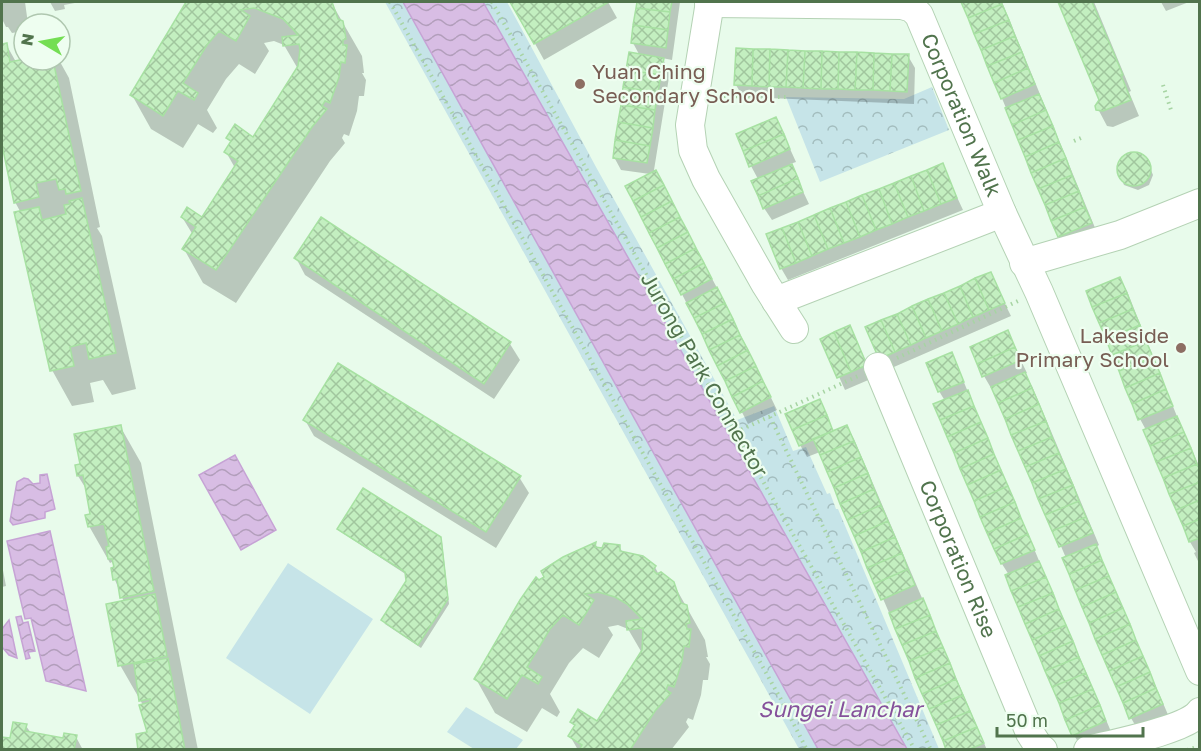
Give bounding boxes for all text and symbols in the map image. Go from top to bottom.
north arrow [12,12,72,72]
street label: Corporation Walk [916,29,1008,201]
text: N [16,32,38,47]
place label: Yuan Ching Secondary School [592,58,775,108]
marker: Yuan Ching Secondary School [573,77,587,91]
street label: Jurong Park Connector [636,267,774,482]
place label: Lakeside Primary School [1015,322,1169,372]
marker: Lakeside Primary School [1174,341,1188,355]
street label: Corporation Rise [914,476,1003,641]
water label: Sungei Lanchar [758,695,925,722]
scale bar [997,700,1142,738]
text: 50 m [1006,709,1048,731]

